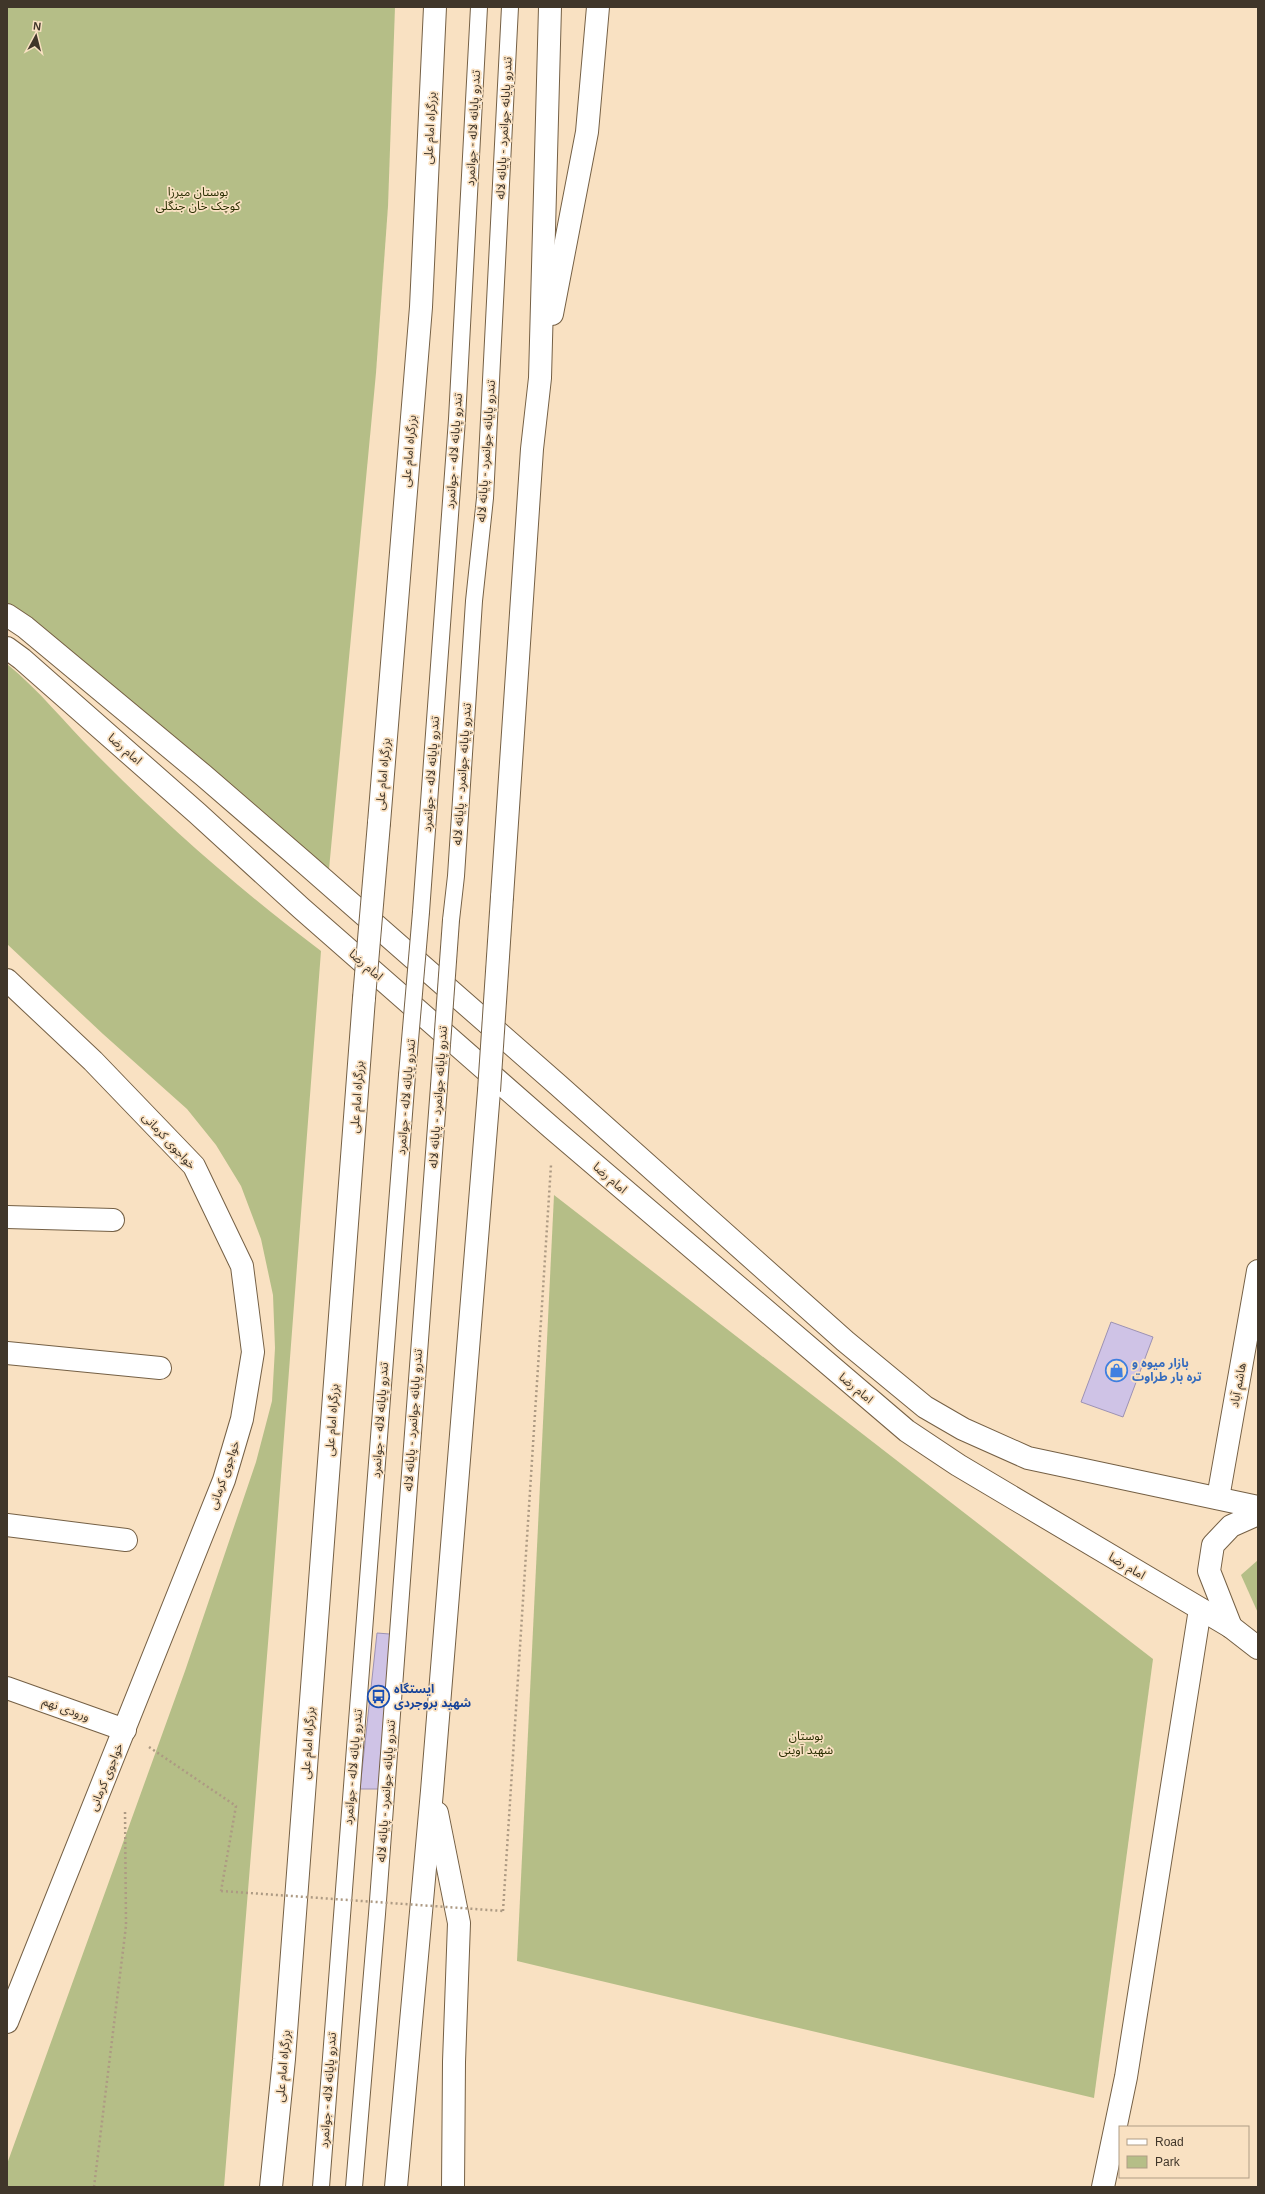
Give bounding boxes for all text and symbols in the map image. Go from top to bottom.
north arrow [16,16,56,56]
text: N [33,20,42,33]
street label: تندرو پایانه جوانمرد - پایانه لاله [493,56,516,200]
street label: تندرو پایانه لاله - جوانمرد [463,69,484,186]
street label: بزرگراه امام علی [421,91,441,165]
park label: بوستان میرزا کوچک خان جنگلی [156,185,241,214]
street label: تندرو پایانه جوانمرد - پایانه لاله [474,379,499,523]
street label: تندرو پایانه لاله - جوانمرد [443,392,466,510]
street label: بزرگراه امام علی [399,414,421,488]
street label: تندرو پایانه جوانمرد - پایانه لاله [450,702,475,846]
street label: تندرو پایانه لاله - جوانمرد [420,715,443,833]
street label: امام رضا [104,731,145,769]
street label: بزرگراه امام علی [373,737,395,811]
street label: امام رضا [345,947,386,985]
street label: تندرو پایانه جوانمرد - پایانه لاله [426,1025,451,1169]
street label: تندرو پایانه لاله - جوانمرد [394,1038,419,1156]
street label: بزرگراه امام علی [347,1060,369,1134]
street label: خواجوی کرمانی [139,1110,199,1172]
street label: امام رضا [589,1160,630,1198]
street label: تندرو پایانه جوانمرد - پایانه لاله [401,1348,426,1492]
place label: بازار میوه و تره‌ بار طراوت [1132,1356,1202,1384]
shop icon: بازار میوه و تره‌ بار طراوت [1104,1357,1130,1383]
street label: تندرو پایانه لاله - جوانمرد [369,1361,392,1479]
street label: هاشم آباد [1227,1361,1251,1409]
street label: امام رضا [835,1370,876,1408]
street label: بزرگراه امام علی [322,1383,344,1457]
street label: خواجوی کرمانی [206,1439,242,1511]
street label: امام رضا [1105,1550,1148,1584]
place label: ایستگاه شهید بروجردی [394,1682,471,1710]
bus stop icon: ایستگاه شهید بروجردی [365,1683,391,1709]
street label: ورودی نهم [40,1694,92,1726]
street label: بزرگراه امام علی [298,1706,320,1780]
street label: تندرو پایانه لاله - جوانمرد [341,1708,366,1826]
street label: تندرو پایانه جوانمرد - پایانه لاله [374,1719,399,1863]
park label: بوستان شهید آوینی [779,1729,833,1757]
street label: خواجوی کرمانی [86,1741,126,1813]
street label: بزرگراه امام علی [273,2029,295,2103]
street label: تندرو پایانه لاله - جوانمرد [317,2031,340,2149]
legend [1119,2126,1249,2178]
text: Road [1155,2135,1184,2149]
text: Park [1155,2155,1181,2169]

